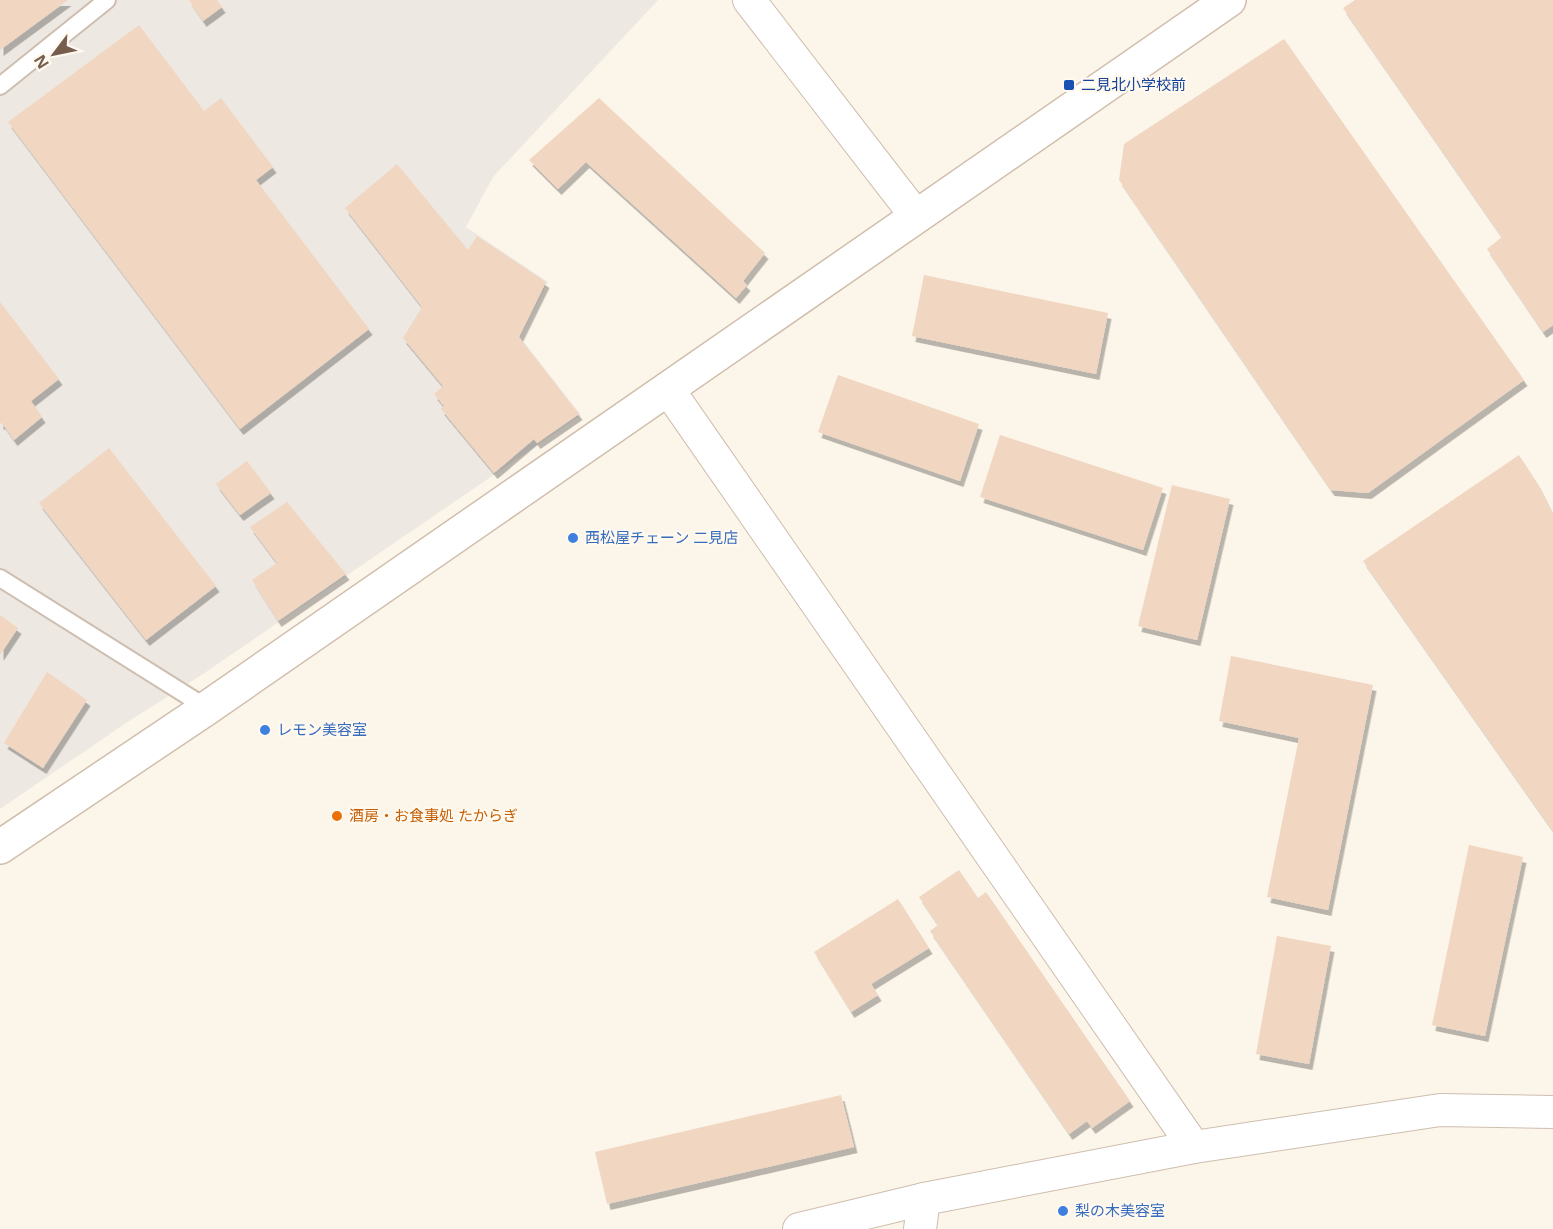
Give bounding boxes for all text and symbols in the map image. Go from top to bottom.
north arrow [24,24,84,84]
text: N [29,51,54,73]
place label: 二見北小学校前 [1081,74,1186,94]
marker: 二見北小学校前 [1062,78,1076,92]
place label: 西松屋チェーン 二見店 [585,527,738,547]
marker: 西松屋チェーン 二見店 [566,531,580,545]
place label: レモン美容室 [277,719,367,739]
marker: レモン美容室 [258,723,272,737]
place label: 酒房・お食事処 たからぎ [349,805,518,825]
marker: 酒房・お食事処 たからぎ [330,809,344,823]
place label: 梨の木美容室 [1075,1200,1165,1220]
marker: 梨の木美容室 [1056,1204,1070,1218]

